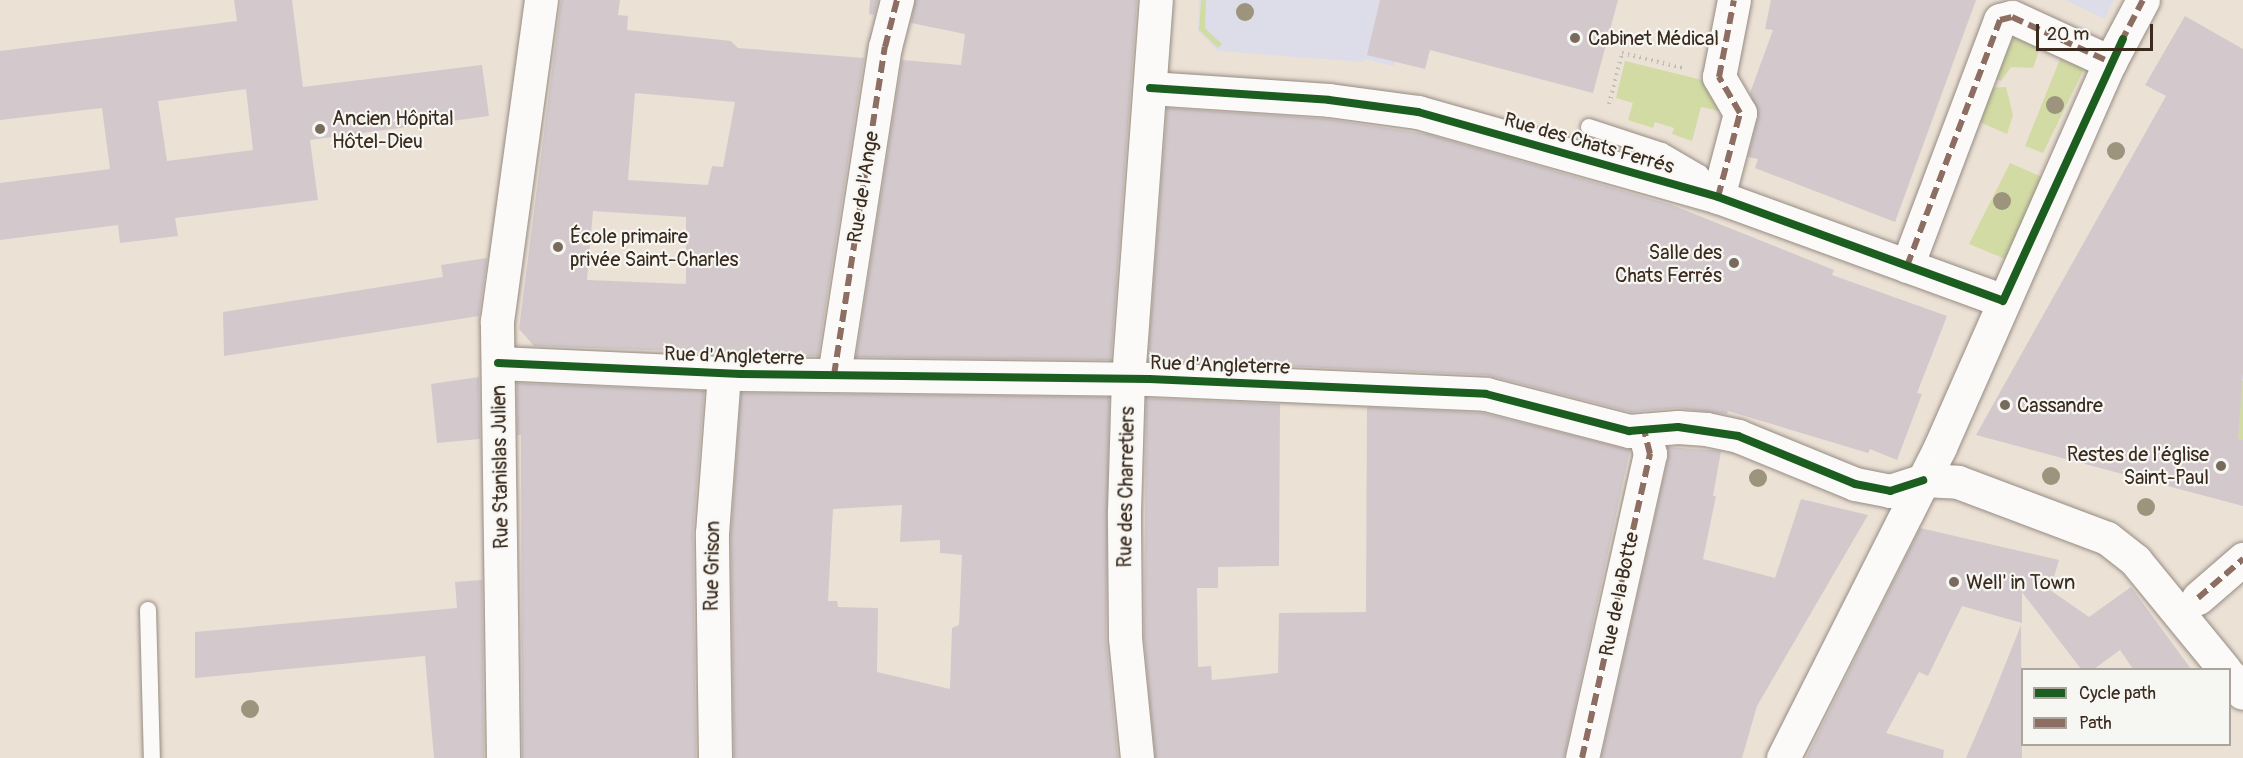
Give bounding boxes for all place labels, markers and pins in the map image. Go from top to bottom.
place label: Cabinet Médical [1588,26,1719,50]
marker: Cabinet Médical [1566,29,1584,47]
place label: Ancien Hôpital Hôtel-Dieu [332,106,454,153]
marker: Ancien Hôpital Hôtel-Dieu [313,122,327,136]
place label: École primaire privée Saint-Charles [570,224,738,271]
marker: École primaire privée Saint-Charles [551,240,565,254]
place label: Salle des Chats Ferrés [1615,240,1722,287]
marker: Salle des Chats Ferrés [1727,256,1741,270]
place label: Cassandre [2017,393,2103,417]
marker: Cassandre [1998,398,2012,412]
place label: Restes de l'église Saint-Paul [2067,442,2209,489]
marker: Restes de l'église Saint-Paul [2214,459,2228,473]
place label: Well' in Town [1966,570,2075,594]
marker: Well' in Town [1947,575,1961,589]

